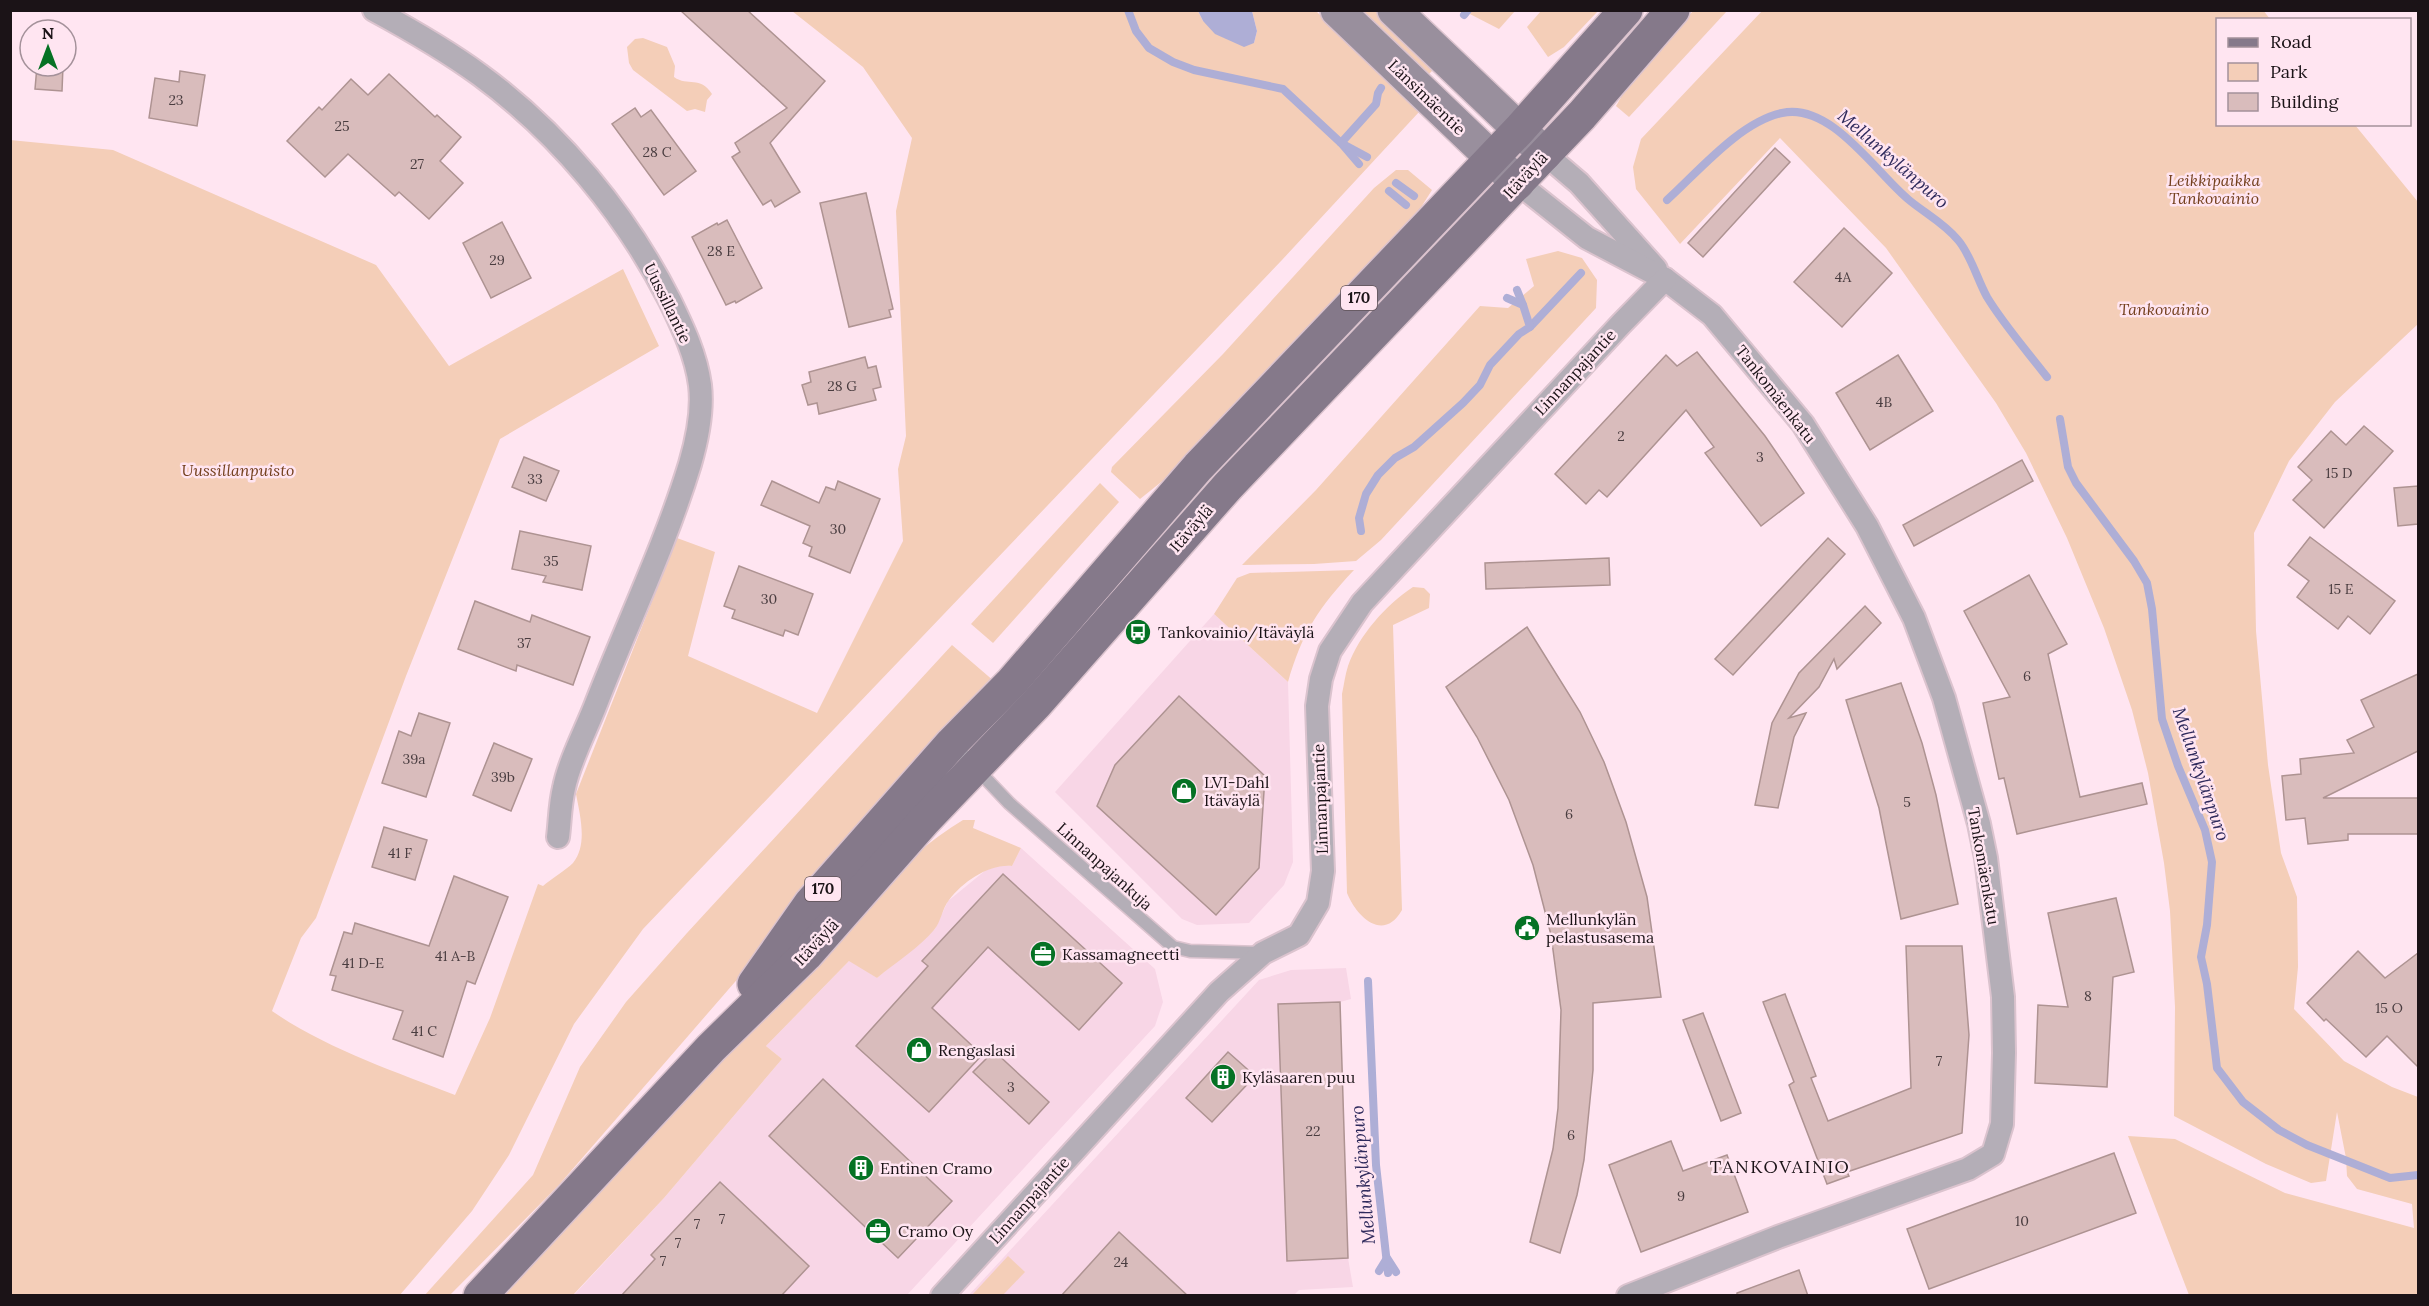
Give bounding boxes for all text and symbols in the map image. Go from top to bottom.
north arrow [18,18,78,78]
legend [2216,18,2411,126]
text: N [42,23,54,43]
text: Road [2270,30,2312,53]
street label: Länsimäentie [1384,55,1470,139]
text: Park [2270,60,2308,83]
text: Building [2270,90,2340,113]
house number: 23 [168,91,184,109]
water label: Mellunkylänpuro [1833,104,1954,213]
house number: 25 [334,117,350,135]
house number: 28 C [643,143,672,161]
street label: Itäväylä [1498,148,1552,202]
house number: 27 [410,155,425,173]
park label: Leikkipaikka Tankovainio [2168,170,2260,208]
house number: 28 E [707,242,735,260]
house number: 29 [489,251,505,269]
street label: Uussillantie [640,260,696,347]
house number: 4A [1835,268,1851,286]
road number: 170 [1341,286,1377,310]
park label: Tankovainio [2119,299,2209,319]
street label: Linnanpajantie [1530,325,1620,419]
street label: Tankomäenkatu [1731,341,1821,447]
house number: 28 G [827,377,857,395]
house number: 4B [1876,393,1892,411]
house number: 2 [1617,427,1625,445]
house number: 3 [1756,448,1764,466]
park label: Uussillanpuisto [182,460,294,480]
house number: 15 D [2326,464,2352,482]
house number: 33 [527,470,543,488]
street label: Itäväylä [1165,500,1217,556]
house number: 30 [830,520,846,538]
house number: 35 [543,552,559,570]
house number: 15 E [2328,580,2354,598]
house number: 30 [761,590,777,608]
bus stop icon: Tankovainio/Itäväylä [1123,617,1153,647]
place label: Tankovainio/Itäväylä [1158,622,1314,643]
house number: 37 [517,634,532,652]
house number: 6 [2023,667,2031,685]
water label: Mellunkylänpuro [2168,704,2235,844]
street label: Linnanpajantie [1308,743,1332,854]
house number: 39a [402,750,426,768]
house number: 39b [491,768,515,786]
place label: LVI-Dahl Itäväylä [1204,772,1269,810]
shop icon: LVI-Dahl Itäväylä [1169,776,1199,806]
house number: 5 [1903,793,1911,811]
house number: 6 [1565,805,1573,823]
street label: Tankomäenkatu [1964,806,2004,927]
street label: Linnanpajankuja [1053,818,1157,914]
house number: 41 F [388,844,412,862]
road number: 170 [805,877,841,901]
place label: Mellunkylän pelastusasema [1546,909,1654,947]
public building icon: Mellunkylän pelastusasema [1512,913,1542,943]
street label: Itäväylä [789,915,843,969]
office icon: Kassamagneetti [1028,939,1058,969]
place label: Kassamagneetti [1062,944,1180,964]
house number: 41 A-B [435,947,475,965]
house number: 41 D-E [342,954,384,972]
house number: 8 [2084,987,2092,1005]
house number: 15 O [2375,999,2403,1017]
house number: 41 C [411,1022,437,1040]
shop icon: Rengaslasi [904,1035,934,1065]
place label: Rengaslasi [938,1040,1015,1060]
house number: 7 [1936,1052,1943,1070]
building icon: Kyläsaaren puu [1208,1062,1238,1092]
place label: Kyläsaaren puu [1242,1067,1356,1087]
house number: 3 [1007,1078,1015,1096]
water label: Mellunkylänpuro [1345,1104,1380,1246]
house number: 22 [1305,1122,1321,1140]
house number: 6 [1567,1126,1575,1144]
street label: Linnanpajantie [985,1152,1074,1248]
building icon: Entinen Cramo [846,1153,876,1183]
district label: TANKOVAINIO [1710,1155,1850,1178]
place label: Entinen Cramo [880,1158,992,1178]
house number: 9 [1677,1187,1685,1205]
house number: 7 [719,1210,726,1228]
house number: 10 [2015,1212,2029,1230]
house number: 7 [694,1215,701,1233]
office icon: Cramo Oy [863,1216,893,1246]
place label: Cramo Oy [898,1221,974,1241]
house number: 7 [675,1234,682,1252]
house number: 7 [660,1252,667,1270]
house number: 24 [1114,1253,1129,1271]

